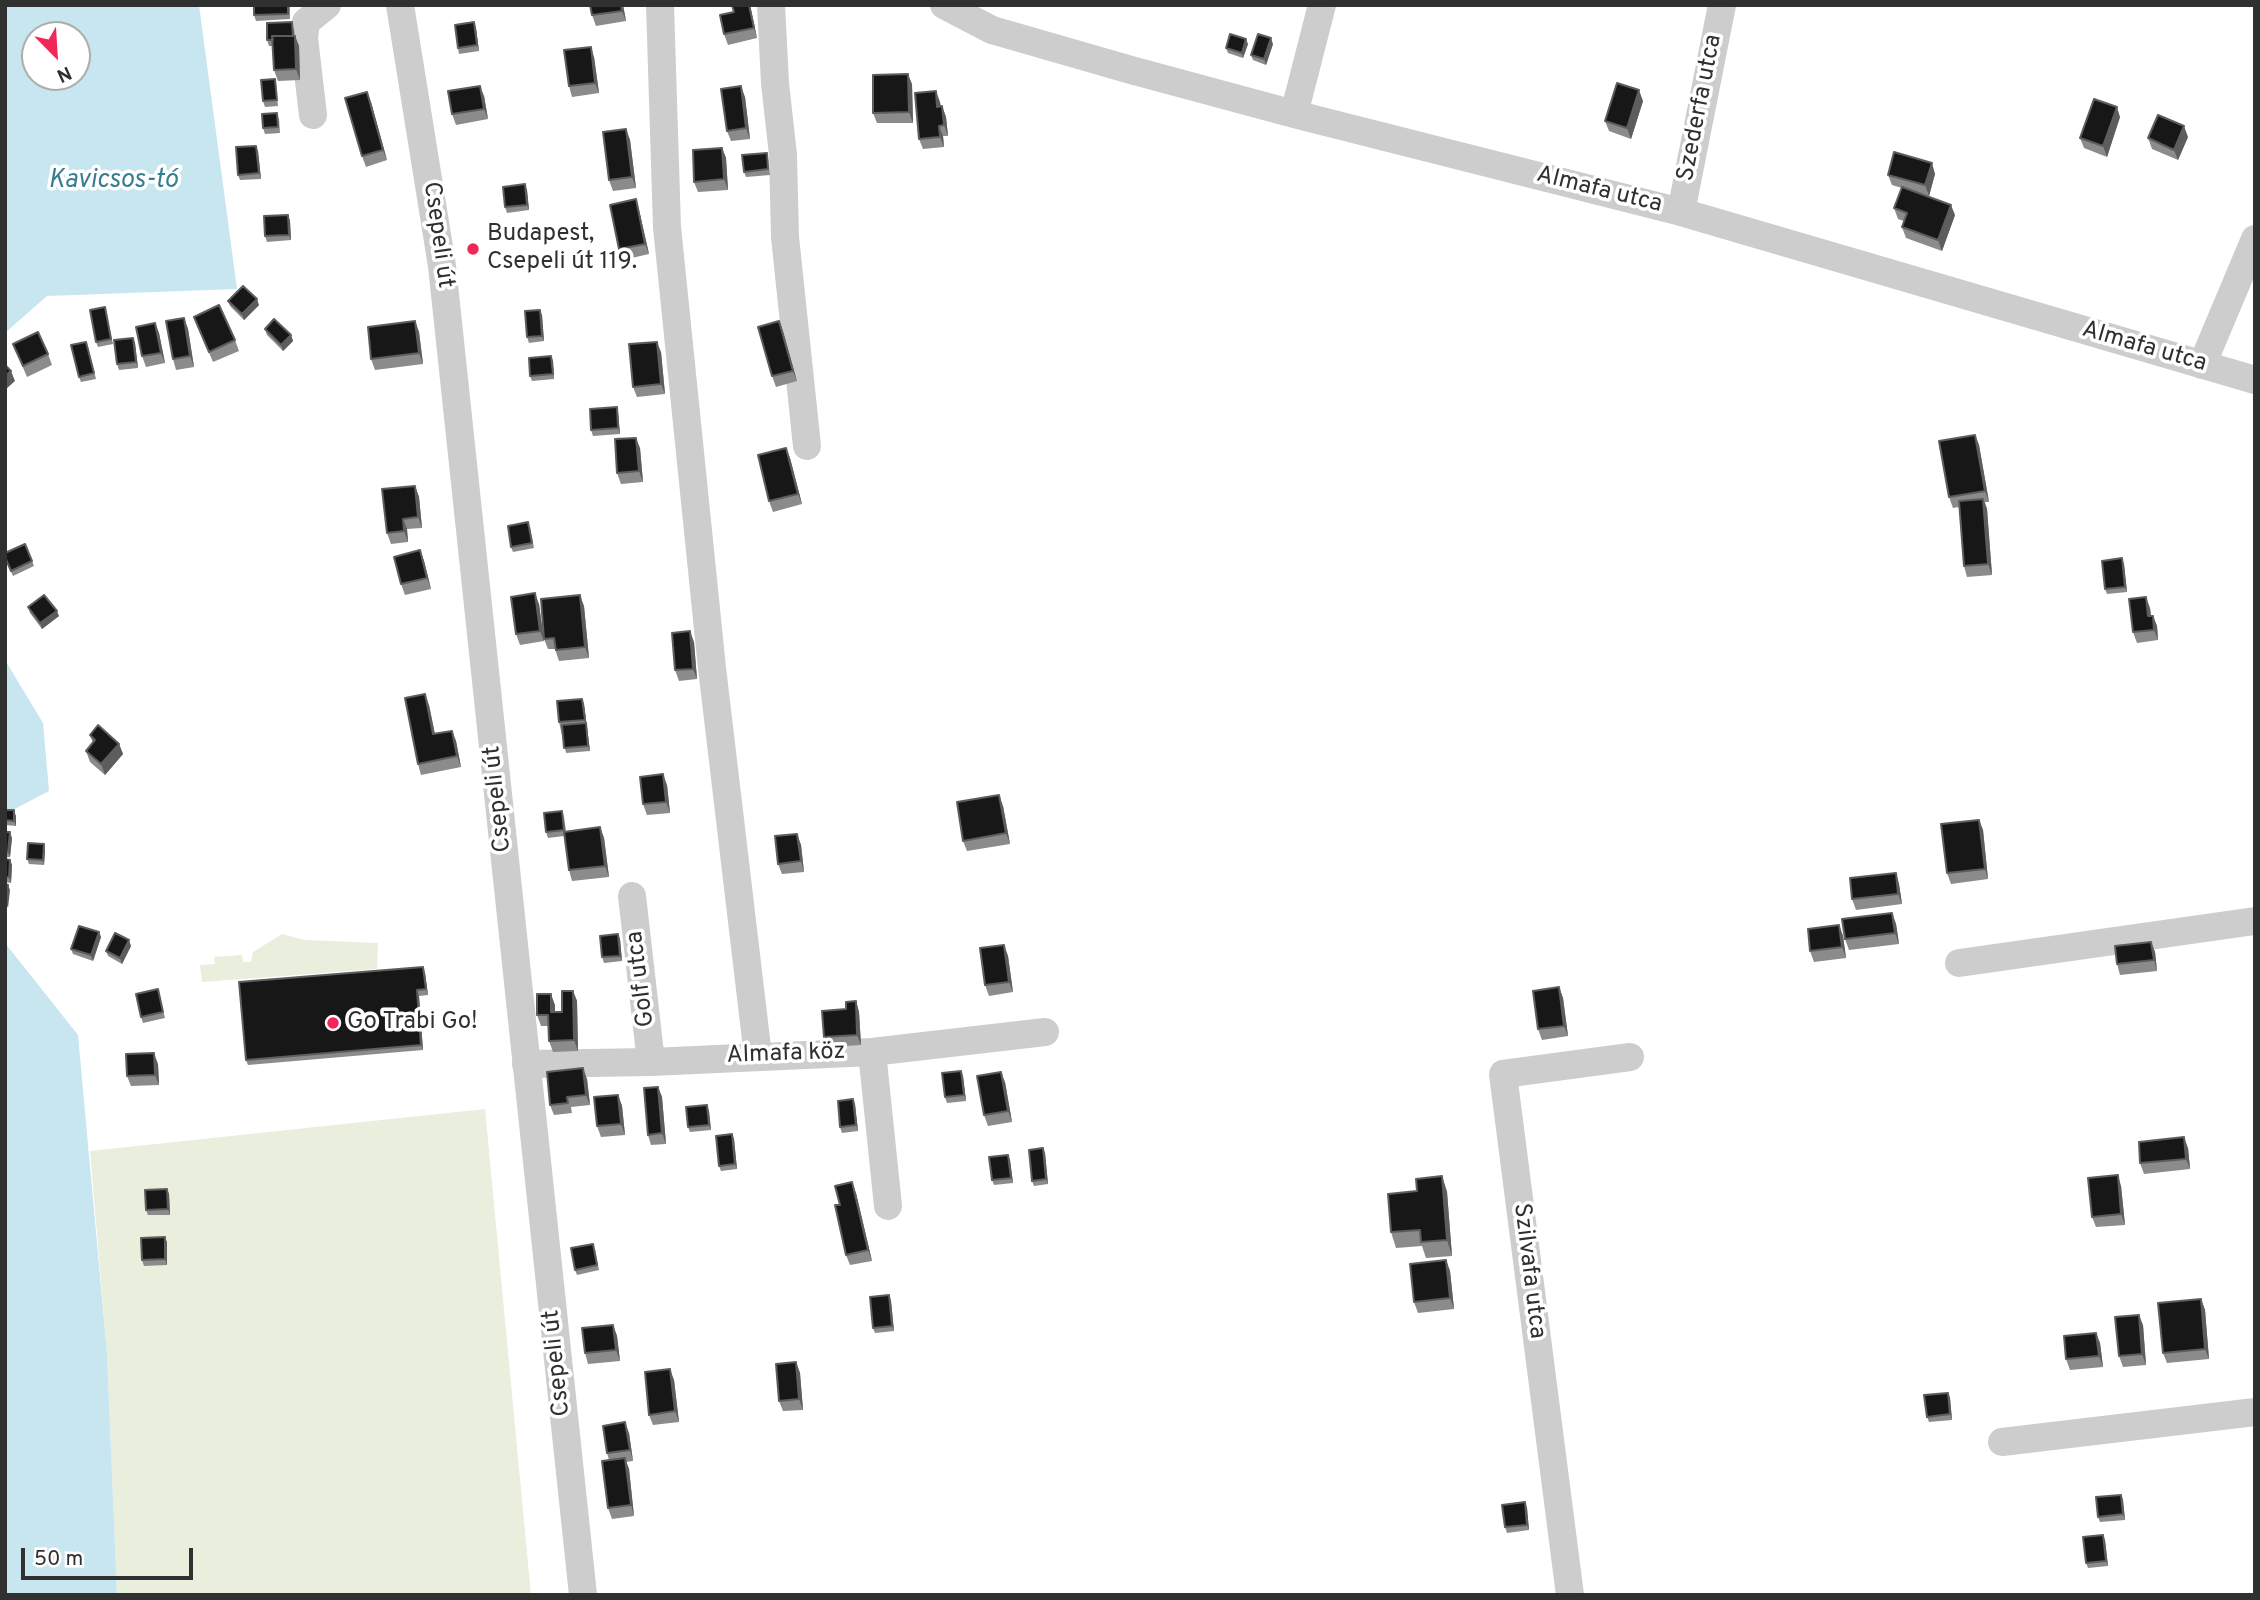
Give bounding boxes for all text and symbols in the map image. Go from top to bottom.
north arrow [21,21,91,91]
street label: Szederfa utca [1673,32,1729,184]
text: N [53,60,75,87]
street label: Almafa utca [1533,161,1665,221]
water label: Kavicsos-tó [48,166,178,198]
street label: Csepeli út [415,180,459,290]
place label: Budapest, Csepeli út 119. [487,221,637,277]
marker: Budapest, Csepeli út 119. [465,241,481,257]
street label: Almafa utca [2078,316,2210,380]
street label: Csepeli út [479,744,519,854]
street label: Golf utca [622,929,662,1029]
place label: Go Trabi Go! [347,1009,478,1037]
marker: Go Trabi Go! [325,1015,341,1031]
street label: Almafa köz [726,1039,846,1071]
street label: Szilvafa utca [1505,1202,1551,1340]
street label: Csepeli út [538,1308,578,1418]
scale bar [24,1534,196,1578]
text: 50 m [34,1546,83,1573]

